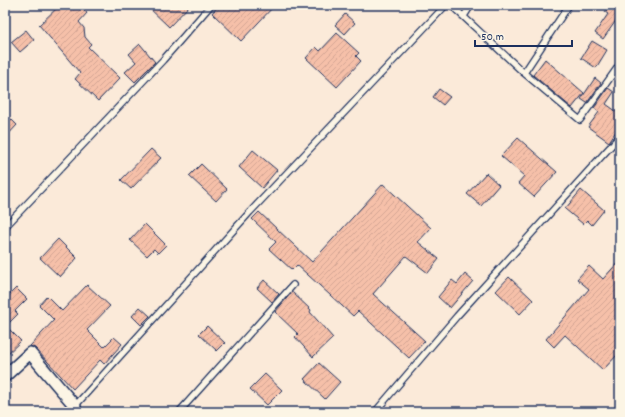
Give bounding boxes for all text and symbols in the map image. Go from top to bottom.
scale bar [475,22,572,48]
text: 50 m [481,29,504,46]

